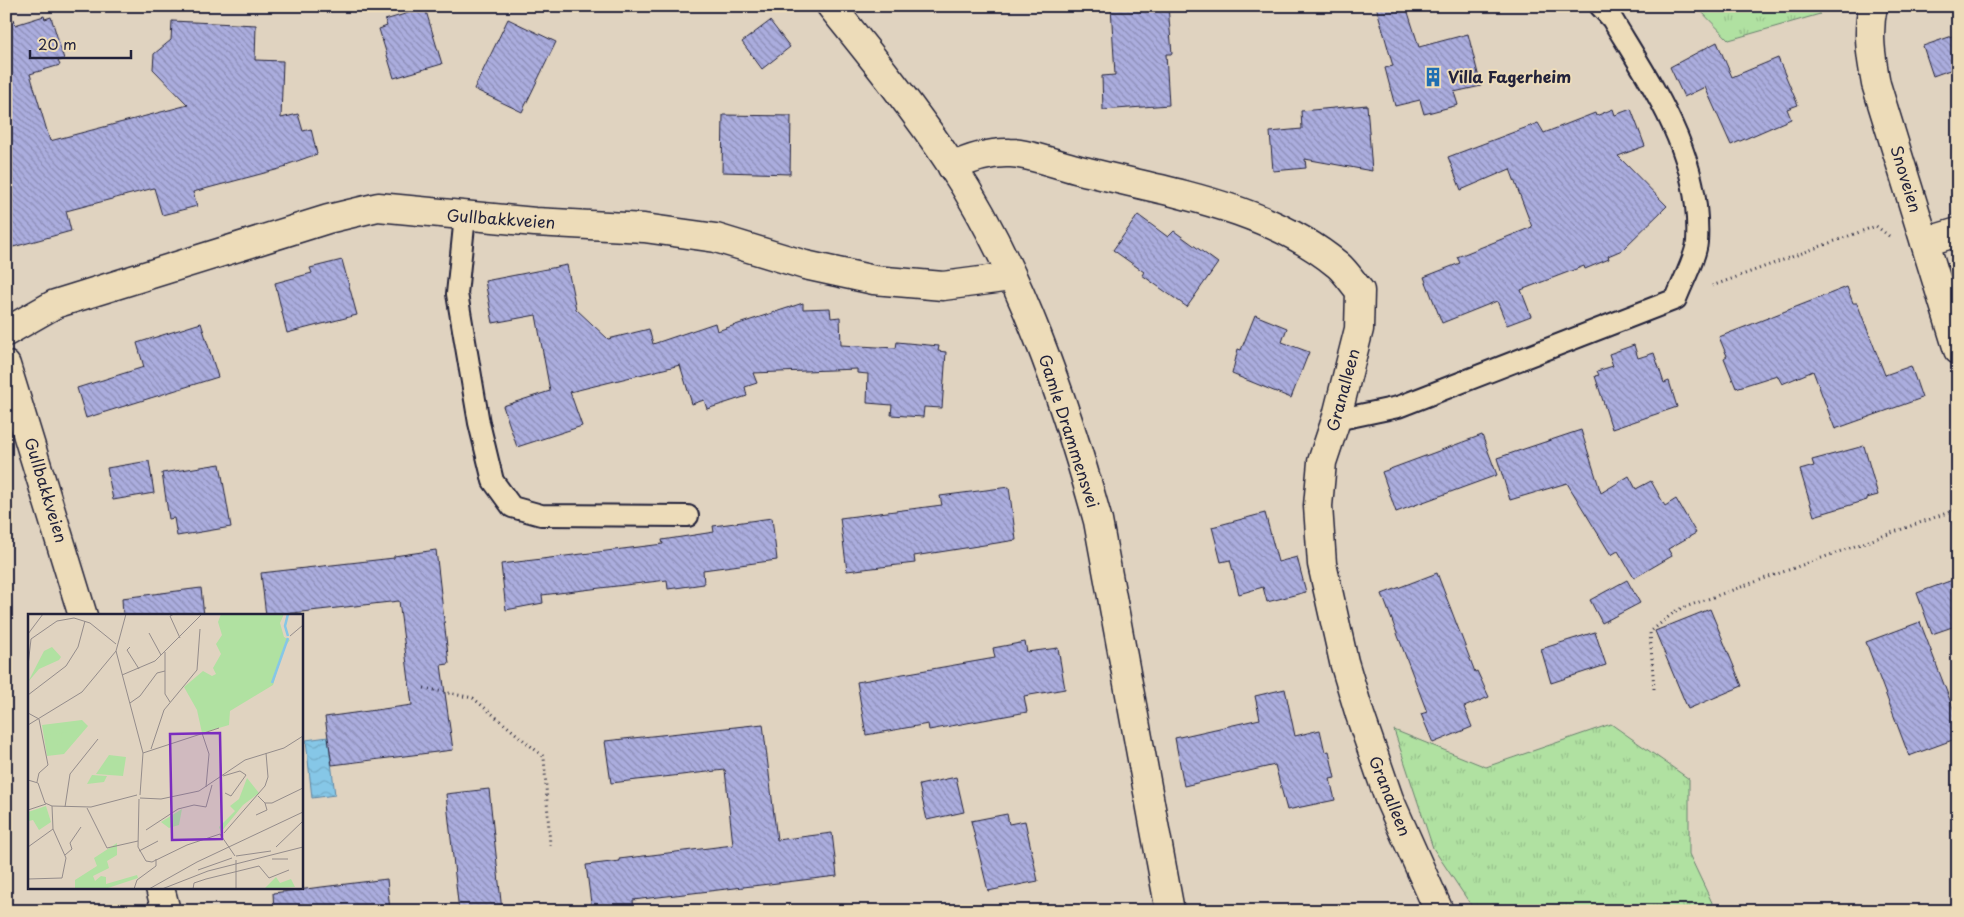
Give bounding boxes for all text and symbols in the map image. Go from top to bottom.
scale bar [30,28,131,60]
text: 20 m [38,32,77,55]
place label: Villa Fagerheim [1448,64,1571,88]
building icon: Villa Fagerheim [1422,66,1444,88]
street label: Snoveien [1885,142,1928,215]
street label: Gullbakkveien [446,202,556,234]
street label: Granalleen [1319,346,1365,434]
street label: Gamle Drammensvei [1034,351,1106,511]
street label: Gullbakkveien [20,434,74,545]
inset map [28,614,302,890]
street label: Granalleen [1364,752,1418,839]

